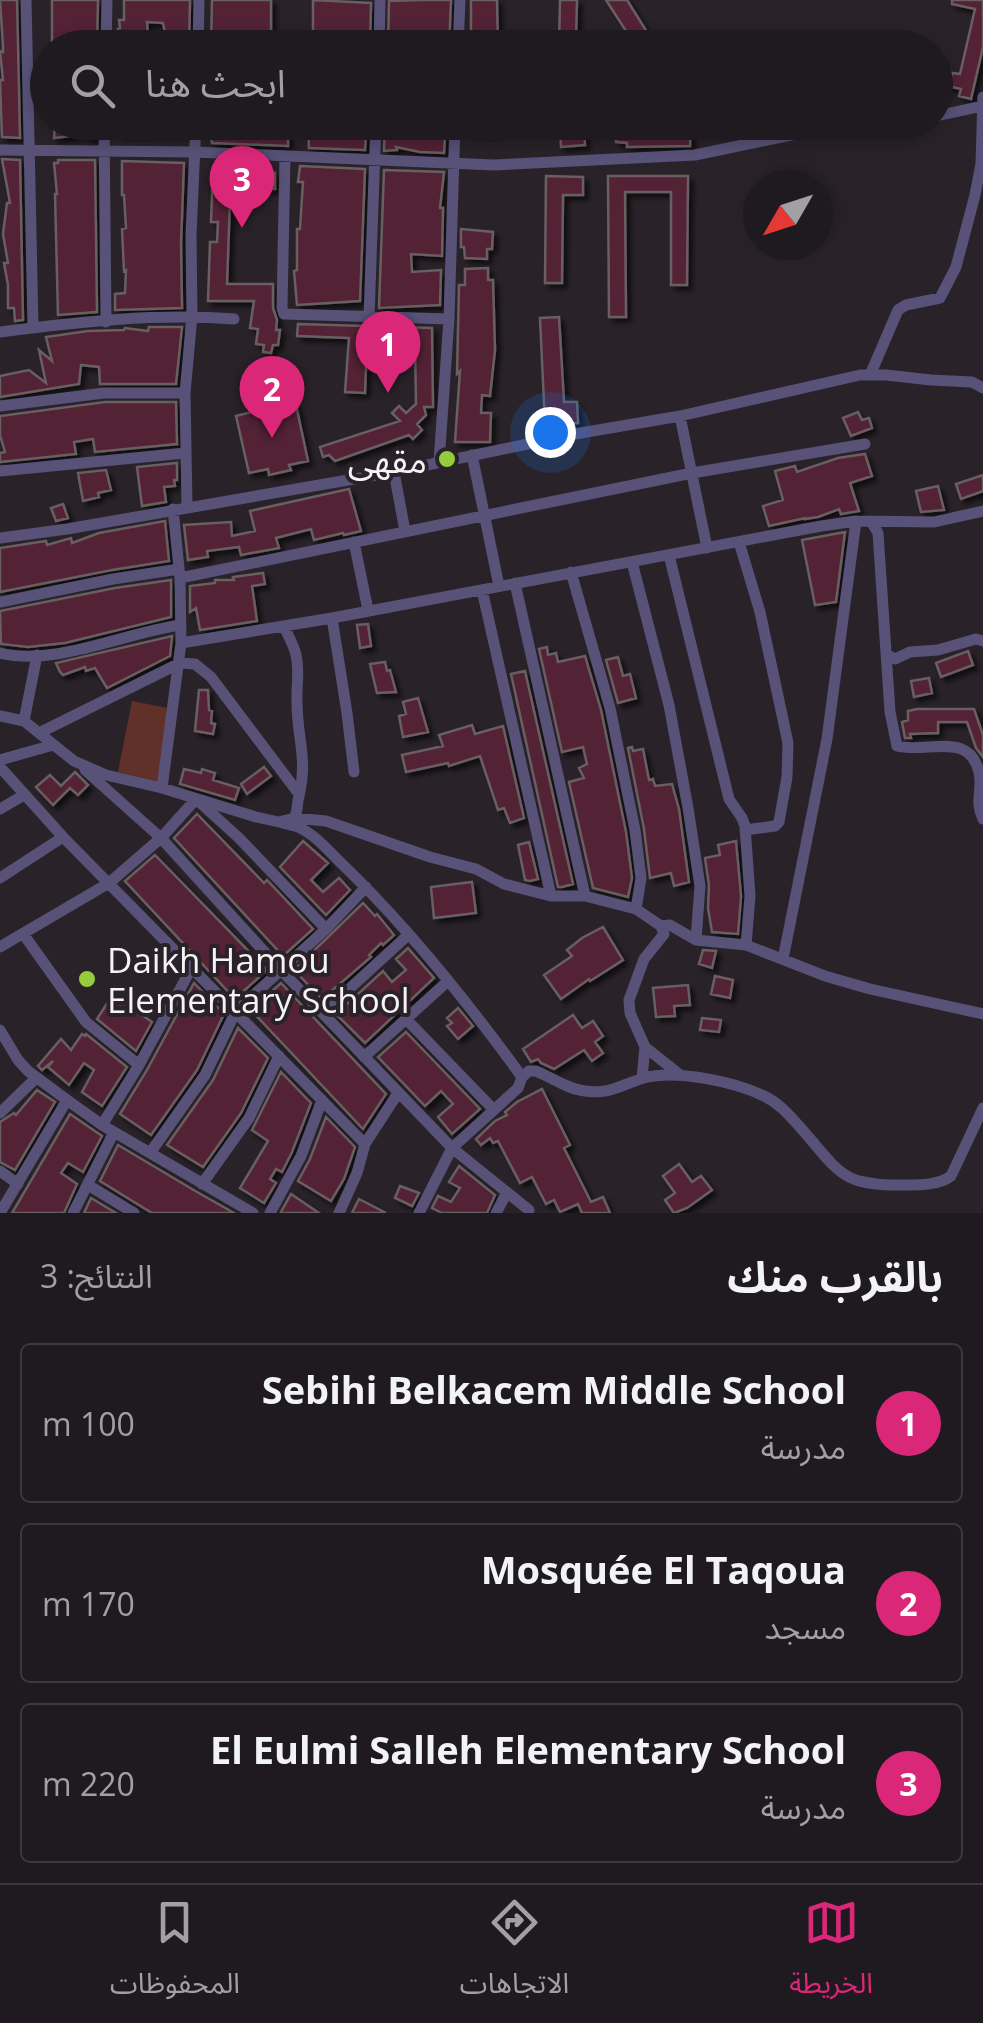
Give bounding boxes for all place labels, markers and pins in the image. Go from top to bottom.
pin: 3 [210,146,274,228]
pin: 1 [356,310,420,393]
pin: 2 [240,356,304,438]
place label: مقهى [348,436,427,483]
marker: مقهى [436,448,458,470]
place label: Daikh Hamou Elementary School [107,936,410,1023]
marker: Daikh Hamou Elementary School [76,968,98,990]

